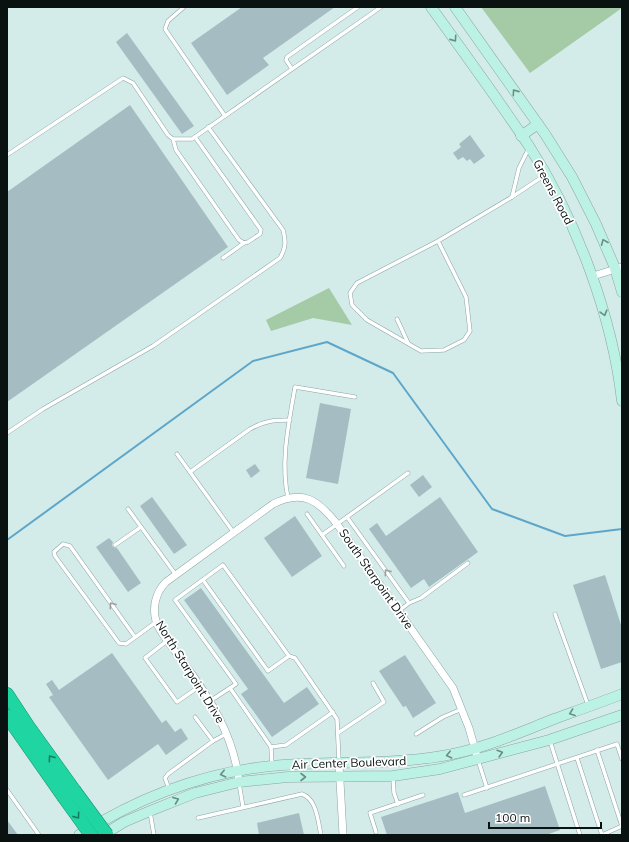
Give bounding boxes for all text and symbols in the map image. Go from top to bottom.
one-way arrow [449,35,457,42]
one-way arrow [512,89,520,96]
street label: Greens Road [530,157,577,227]
one-way arrow [601,239,609,247]
one-way arrow [599,310,608,317]
street label: South Starpoint Drive [336,526,417,632]
one-way arrow [384,569,391,576]
one-way arrow [109,602,117,609]
street label: North Starpoint Drive [153,618,228,726]
one-way arrow [569,708,576,716]
one-way arrow [497,749,504,758]
one-way arrow [446,750,453,758]
street label: Air Center Boulevard [291,753,407,772]
one-way arrow [49,756,56,763]
one-way arrow [220,769,227,778]
one-way arrow [300,773,306,781]
one-way arrow [173,797,180,805]
scale bar [489,804,601,830]
text: 100 m [495,810,530,825]
one-way arrow [72,811,79,818]

